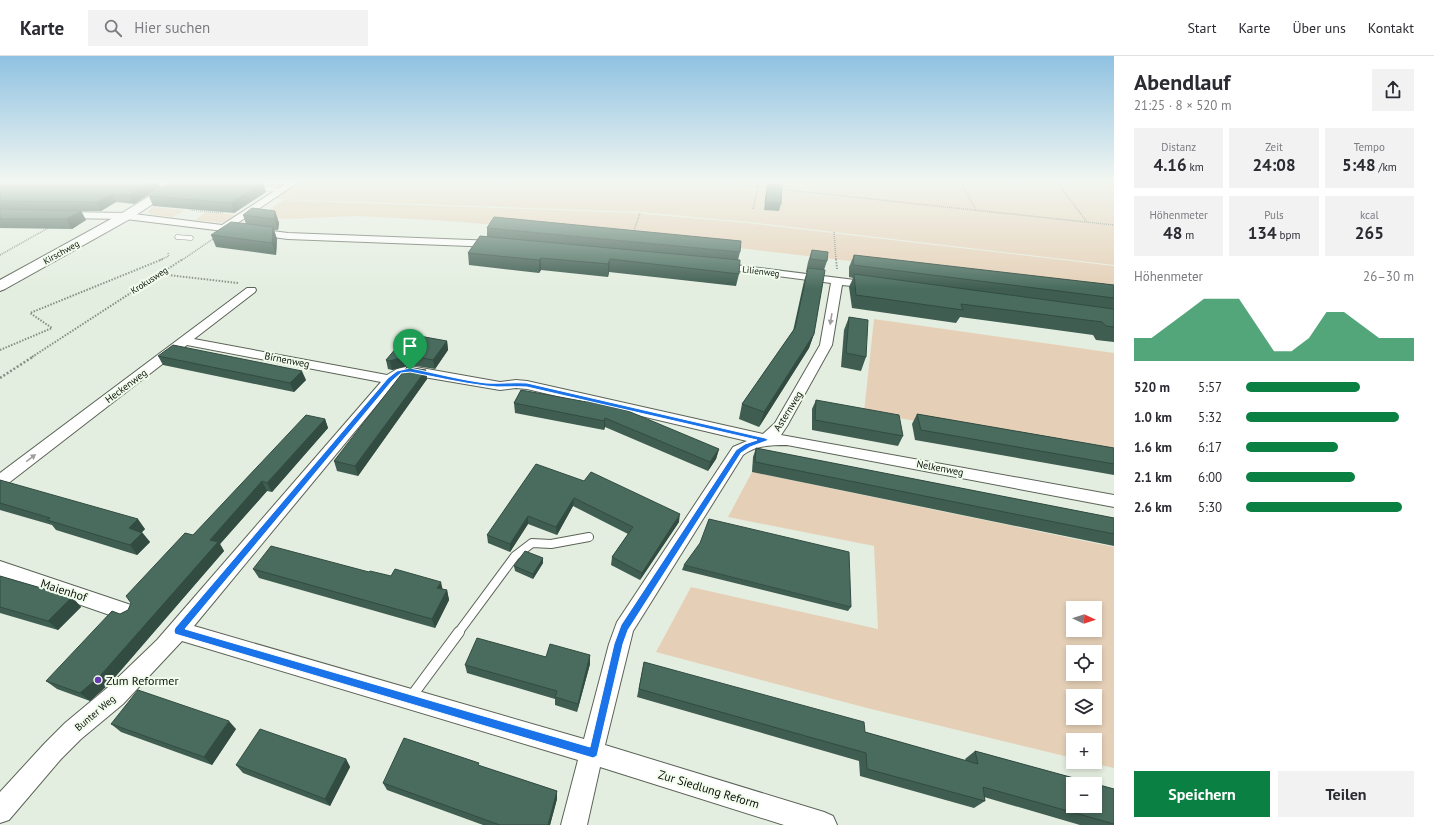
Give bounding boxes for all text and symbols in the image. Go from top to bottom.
search box [88,10,368,46]
text: Karte [20,16,64,40]
icon: search [102,17,124,39]
text: Hier suchen [134,18,210,37]
text: Start [1187,19,1216,37]
text: Karte [1238,19,1270,37]
text: Über uns [1292,19,1346,37]
text: Kontakt [1368,19,1414,37]
text: Abendlauf [1134,68,1230,96]
button: share [1372,69,1414,111]
text: 21:25 · 8 × 520 m [1134,97,1231,114]
text: Distanz [1161,140,1196,154]
text: Zeit [1265,140,1283,154]
text: Tempo [1354,140,1385,154]
text: 4.16 [1154,154,1187,176]
text: 24:08 [1252,154,1296,176]
text: 5:48 [1342,154,1376,176]
text: km [1187,160,1204,174]
text: /km [1376,160,1397,174]
text: Höhenmeter [1149,208,1208,222]
text: Puls [1264,208,1284,222]
text: kcal [1360,208,1379,222]
text: 48 [1163,222,1182,244]
text: 134 [1248,222,1277,244]
text: 265 [1355,222,1384,244]
text: m [1182,228,1194,242]
text: bpm [1277,228,1300,242]
street label: Kirschweg [41,238,81,266]
street label: Lilienweg [742,263,780,279]
street label: Krokusweg [128,264,170,296]
text: Höhenmeter [1134,268,1203,285]
text: 26–30 m [1363,268,1414,285]
one-way arrow [828,313,834,325]
pin [393,329,427,370]
icon: arrive [399,335,421,357]
street label: Birnenweg [263,349,311,371]
street label: Heckenweg [103,366,149,406]
text: 520 m [1134,379,1170,396]
text: 5:57 [1198,379,1222,396]
street label: Asternweg [771,389,805,433]
text: 1.0 km [1134,409,1172,426]
text: 5:32 [1198,409,1222,426]
text: 1.6 km [1134,439,1172,456]
text: 6:17 [1198,439,1222,456]
one-way arrow [26,454,36,462]
street label: Nelkenweg [915,457,965,479]
text: 2.1 km [1134,469,1172,486]
text: 6:00 [1198,469,1222,486]
text: 2.6 km [1134,499,1172,516]
text: 5:30 [1198,499,1222,516]
street label: Maienhof [39,575,90,605]
north arrow [1066,601,1102,637]
map controls [1066,601,1102,813]
button: locate [1066,645,1102,681]
place label: Zum Reformer [106,673,178,688]
marker: Zum Reformer [93,675,103,685]
button: layers [1066,689,1102,725]
street label: Bunter Weg [72,692,118,734]
button: + [1066,733,1102,769]
street label: Zur Siedlung Reform [657,766,761,812]
button: Speichern [1134,771,1270,817]
button: Teilen [1278,771,1414,817]
button: − [1066,777,1102,813]

